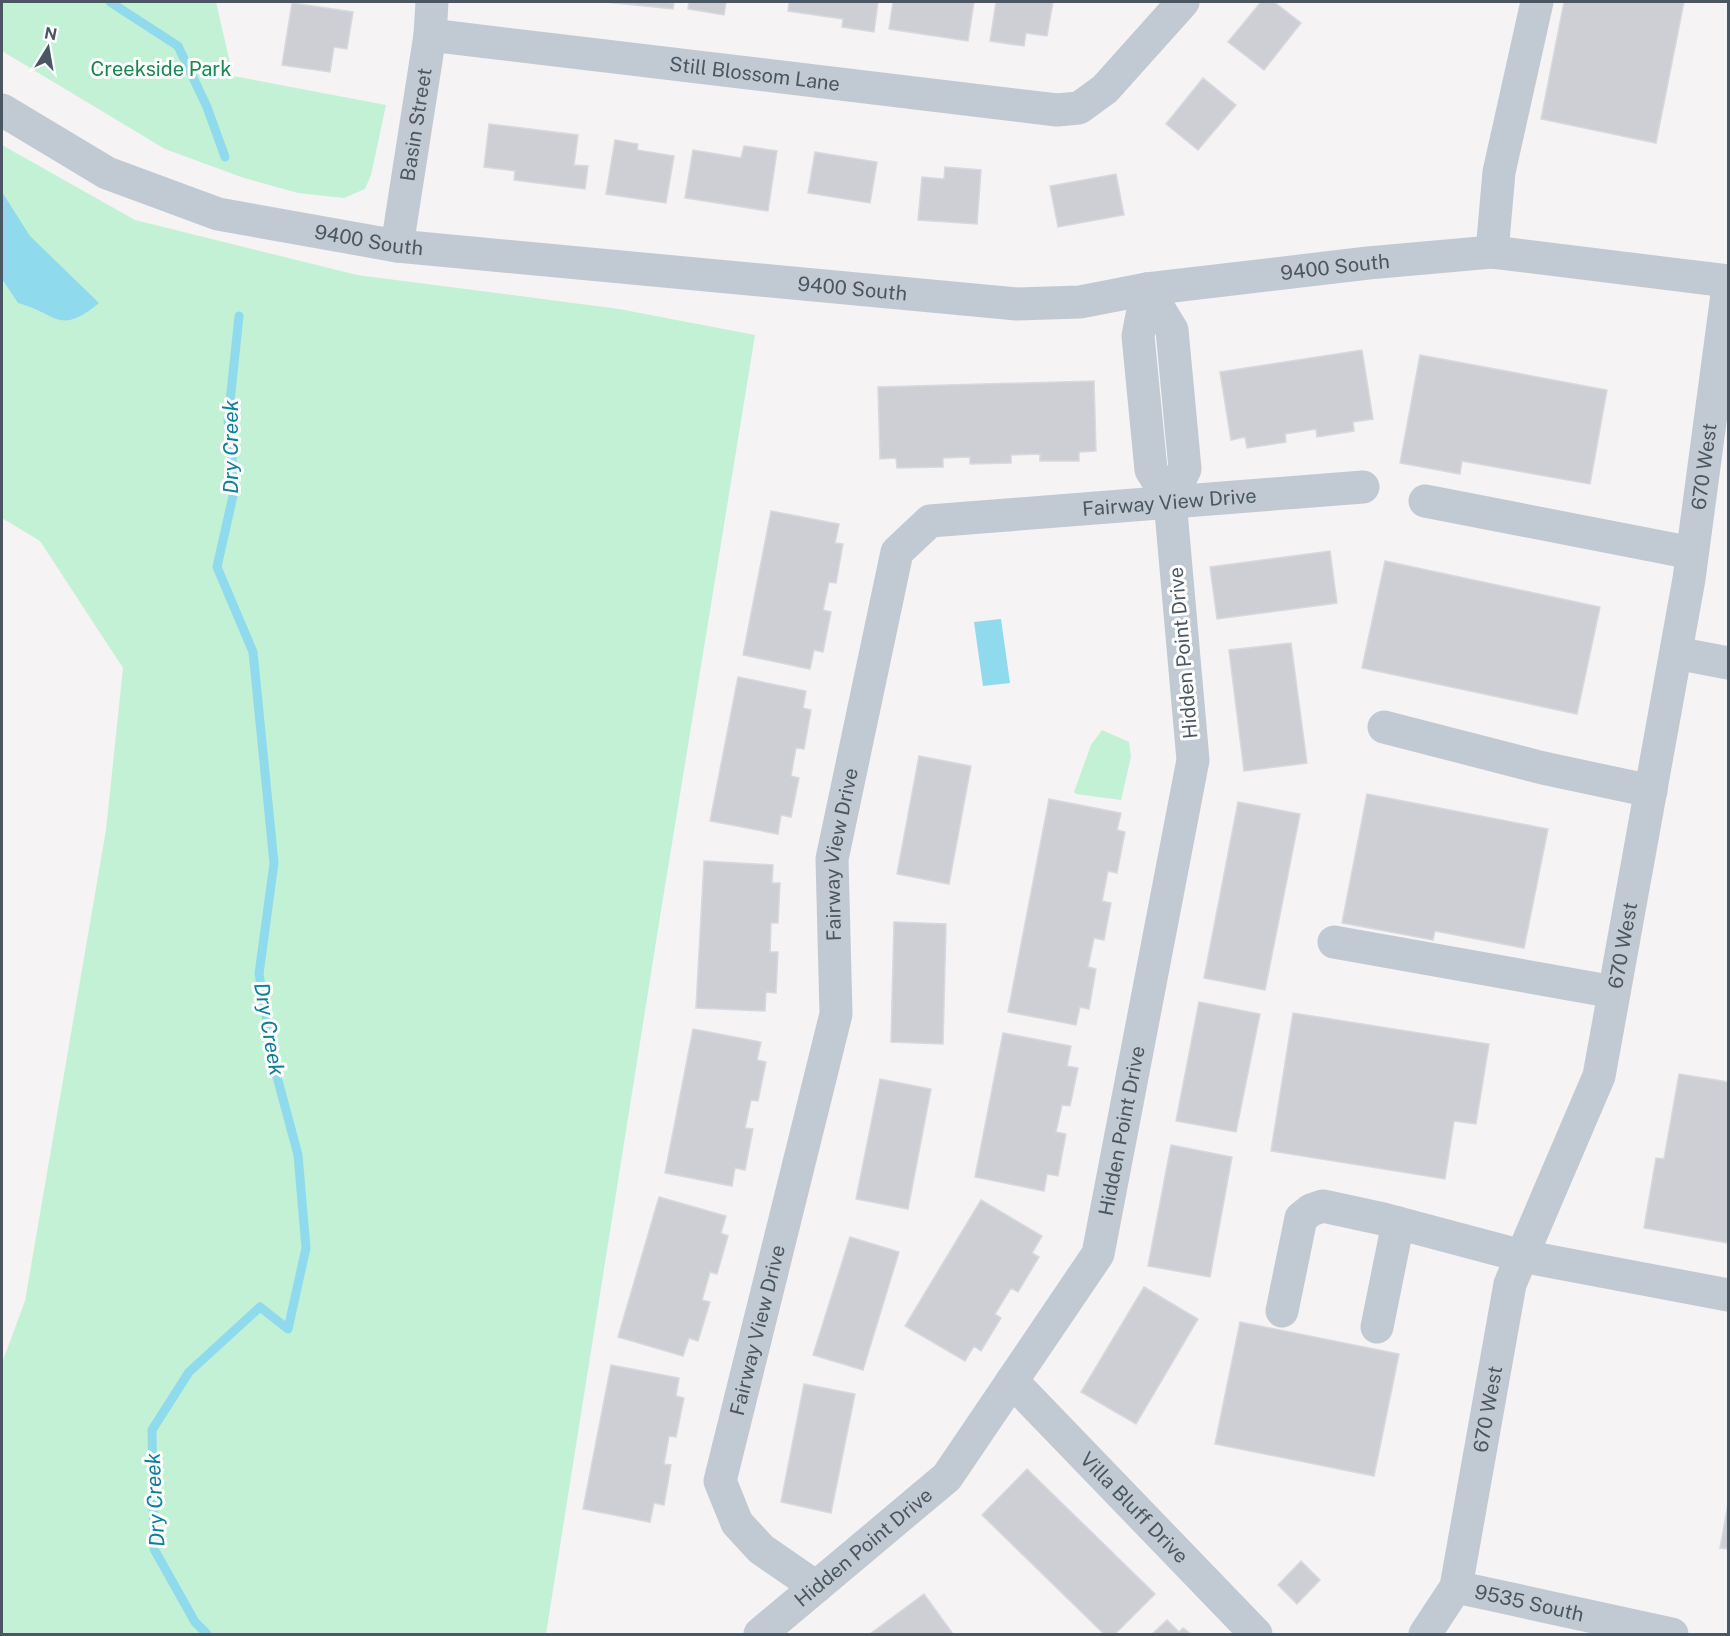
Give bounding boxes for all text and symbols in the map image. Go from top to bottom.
north arrow [18,18,78,78]
text: N [43,23,59,44]
street label: Still Blossom Lane [668,52,841,96]
park label: Creekside Park [91,57,231,81]
street label: Basin Street [395,66,437,183]
street label: 9400 South [313,219,424,260]
street label: 9400 South [1279,249,1391,285]
street label: 9400 South [797,272,908,306]
water label: Dry Creek [218,399,243,494]
street label: 670 West [1686,421,1722,511]
street label: Fairway View Drive [1081,483,1258,521]
street label: Hidden Point Drive [1164,566,1202,740]
street label: Fairway View Drive [819,766,863,942]
street label: 670 West [1603,900,1642,991]
water label: Dry Creek [249,980,290,1078]
street label: Hidden Point Drive [1094,1044,1150,1218]
street label: Fairway View Drive [725,1242,790,1418]
street label: 670 West [1468,1364,1507,1454]
street label: Villa Bluff Drive [1075,1447,1193,1568]
water label: Dry Creek [140,1452,169,1548]
street label: Hidden Point Drive [790,1483,937,1612]
street label: 9535 South [1472,1579,1586,1626]

